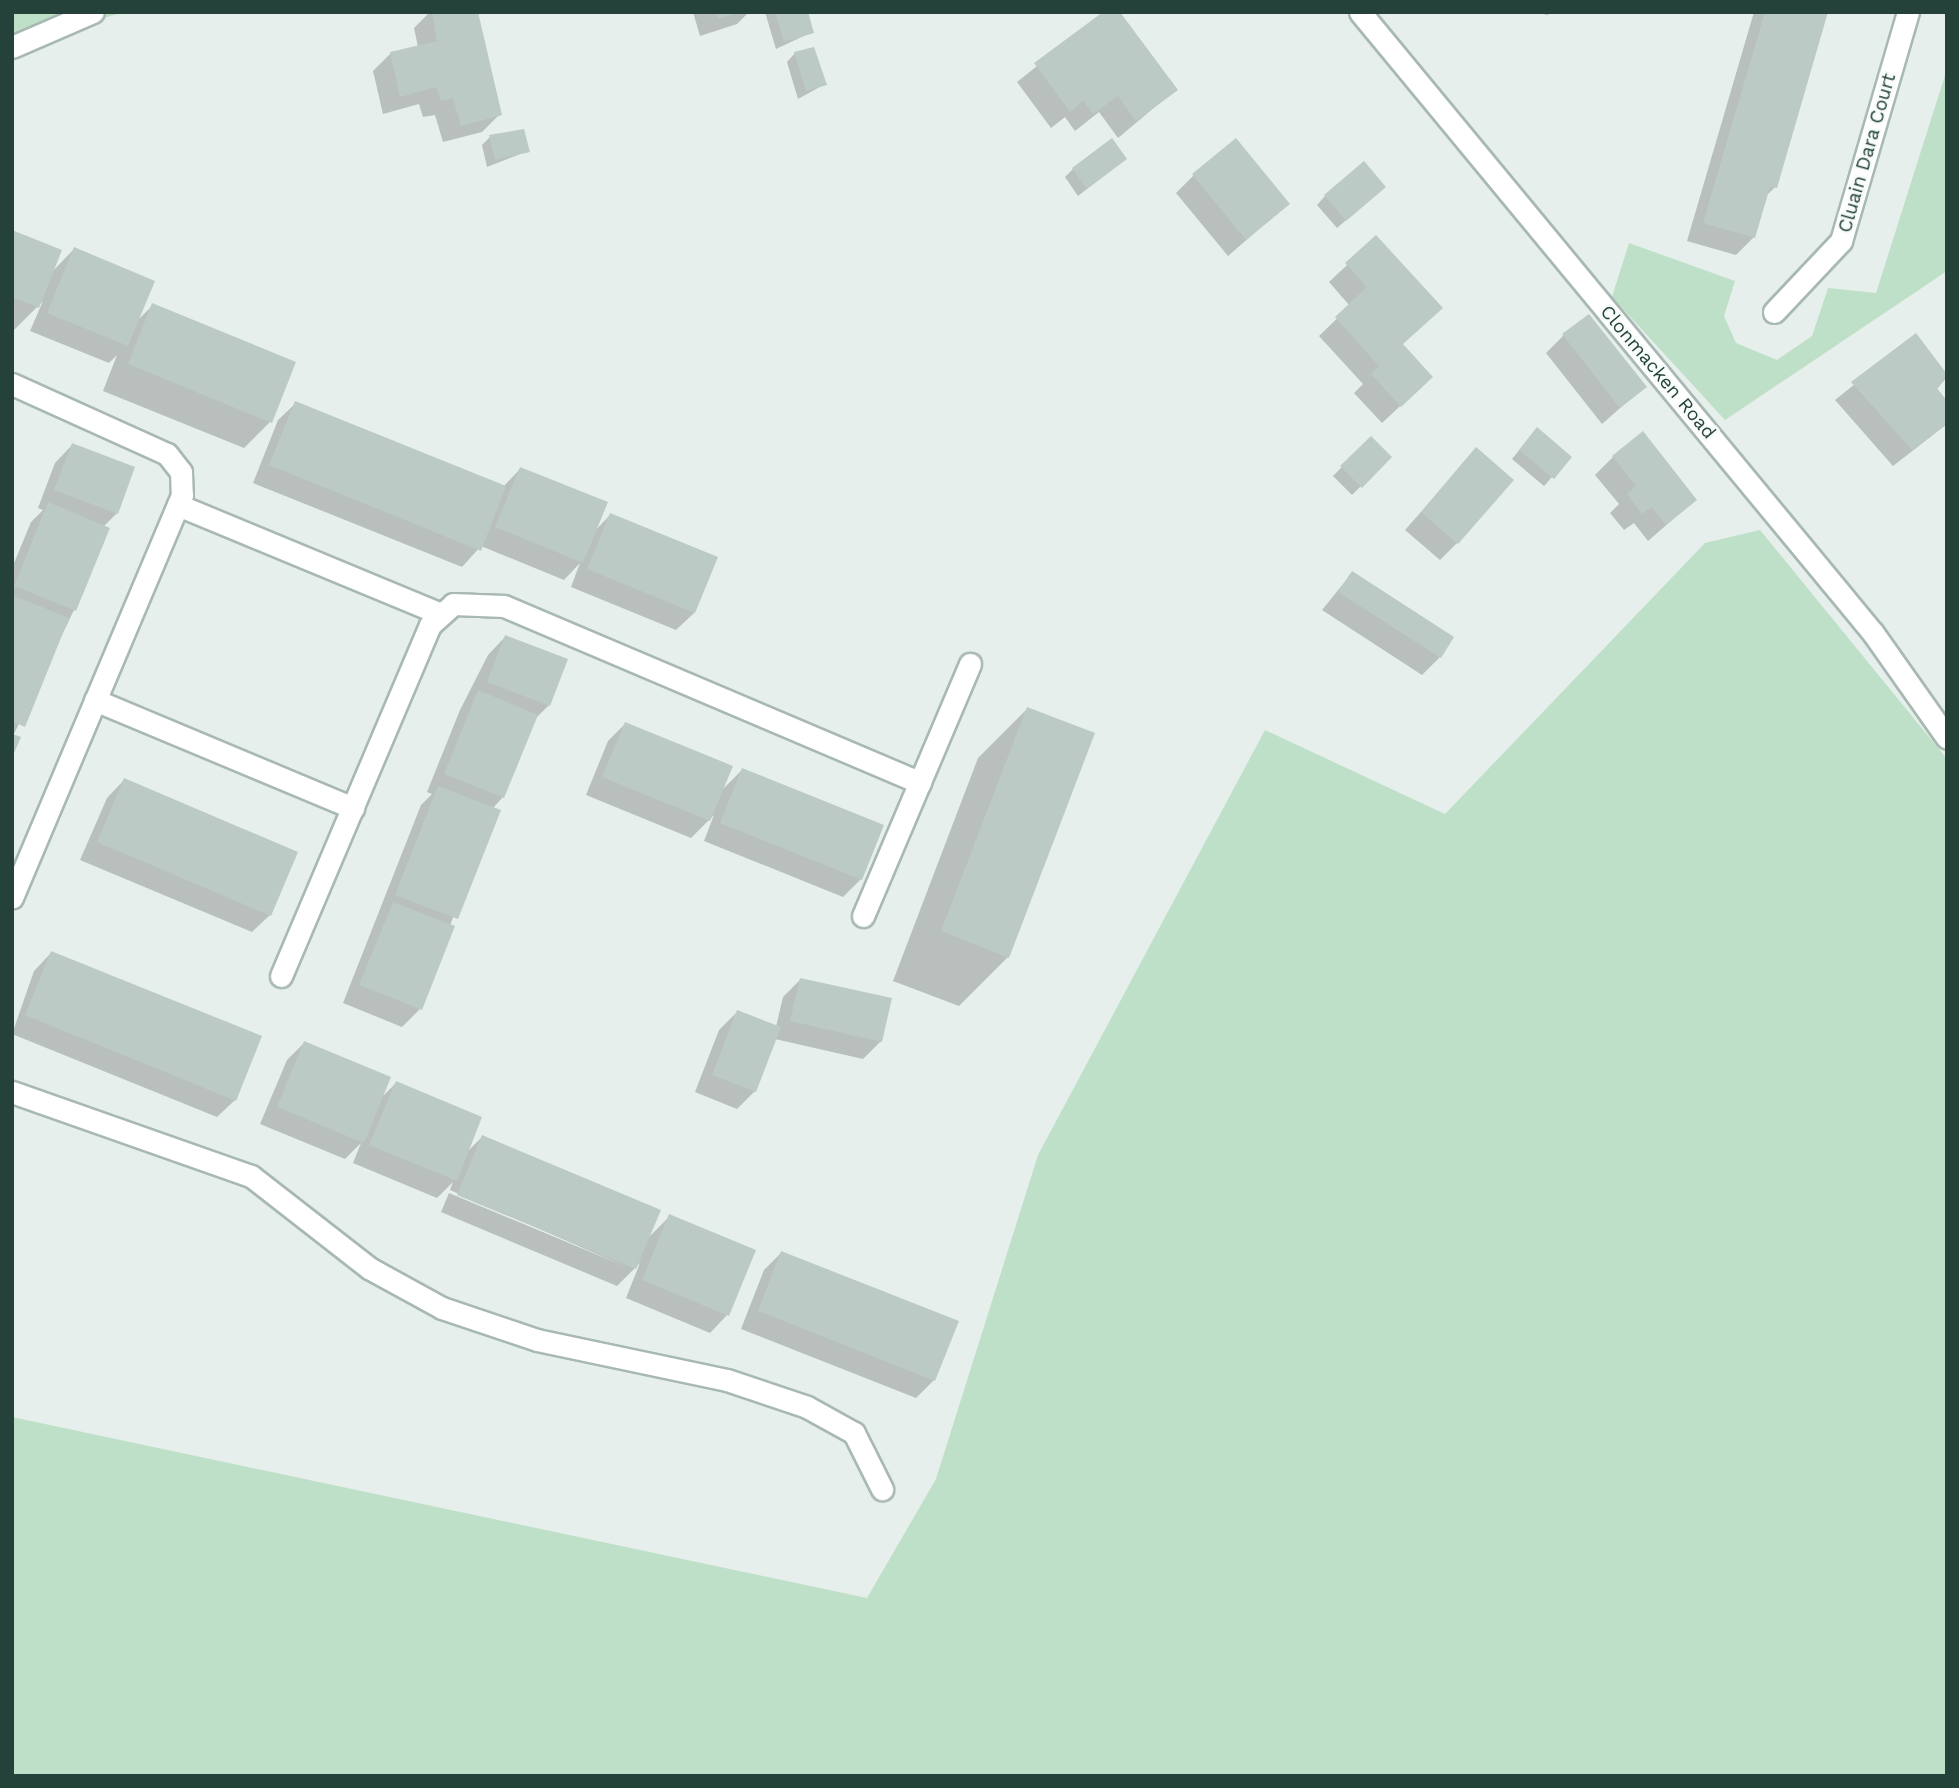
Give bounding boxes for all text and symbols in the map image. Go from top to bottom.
street label: Cluain Dara Court [1833,71,1901,235]
street label: Clonmacken Road [1595,301,1721,443]

